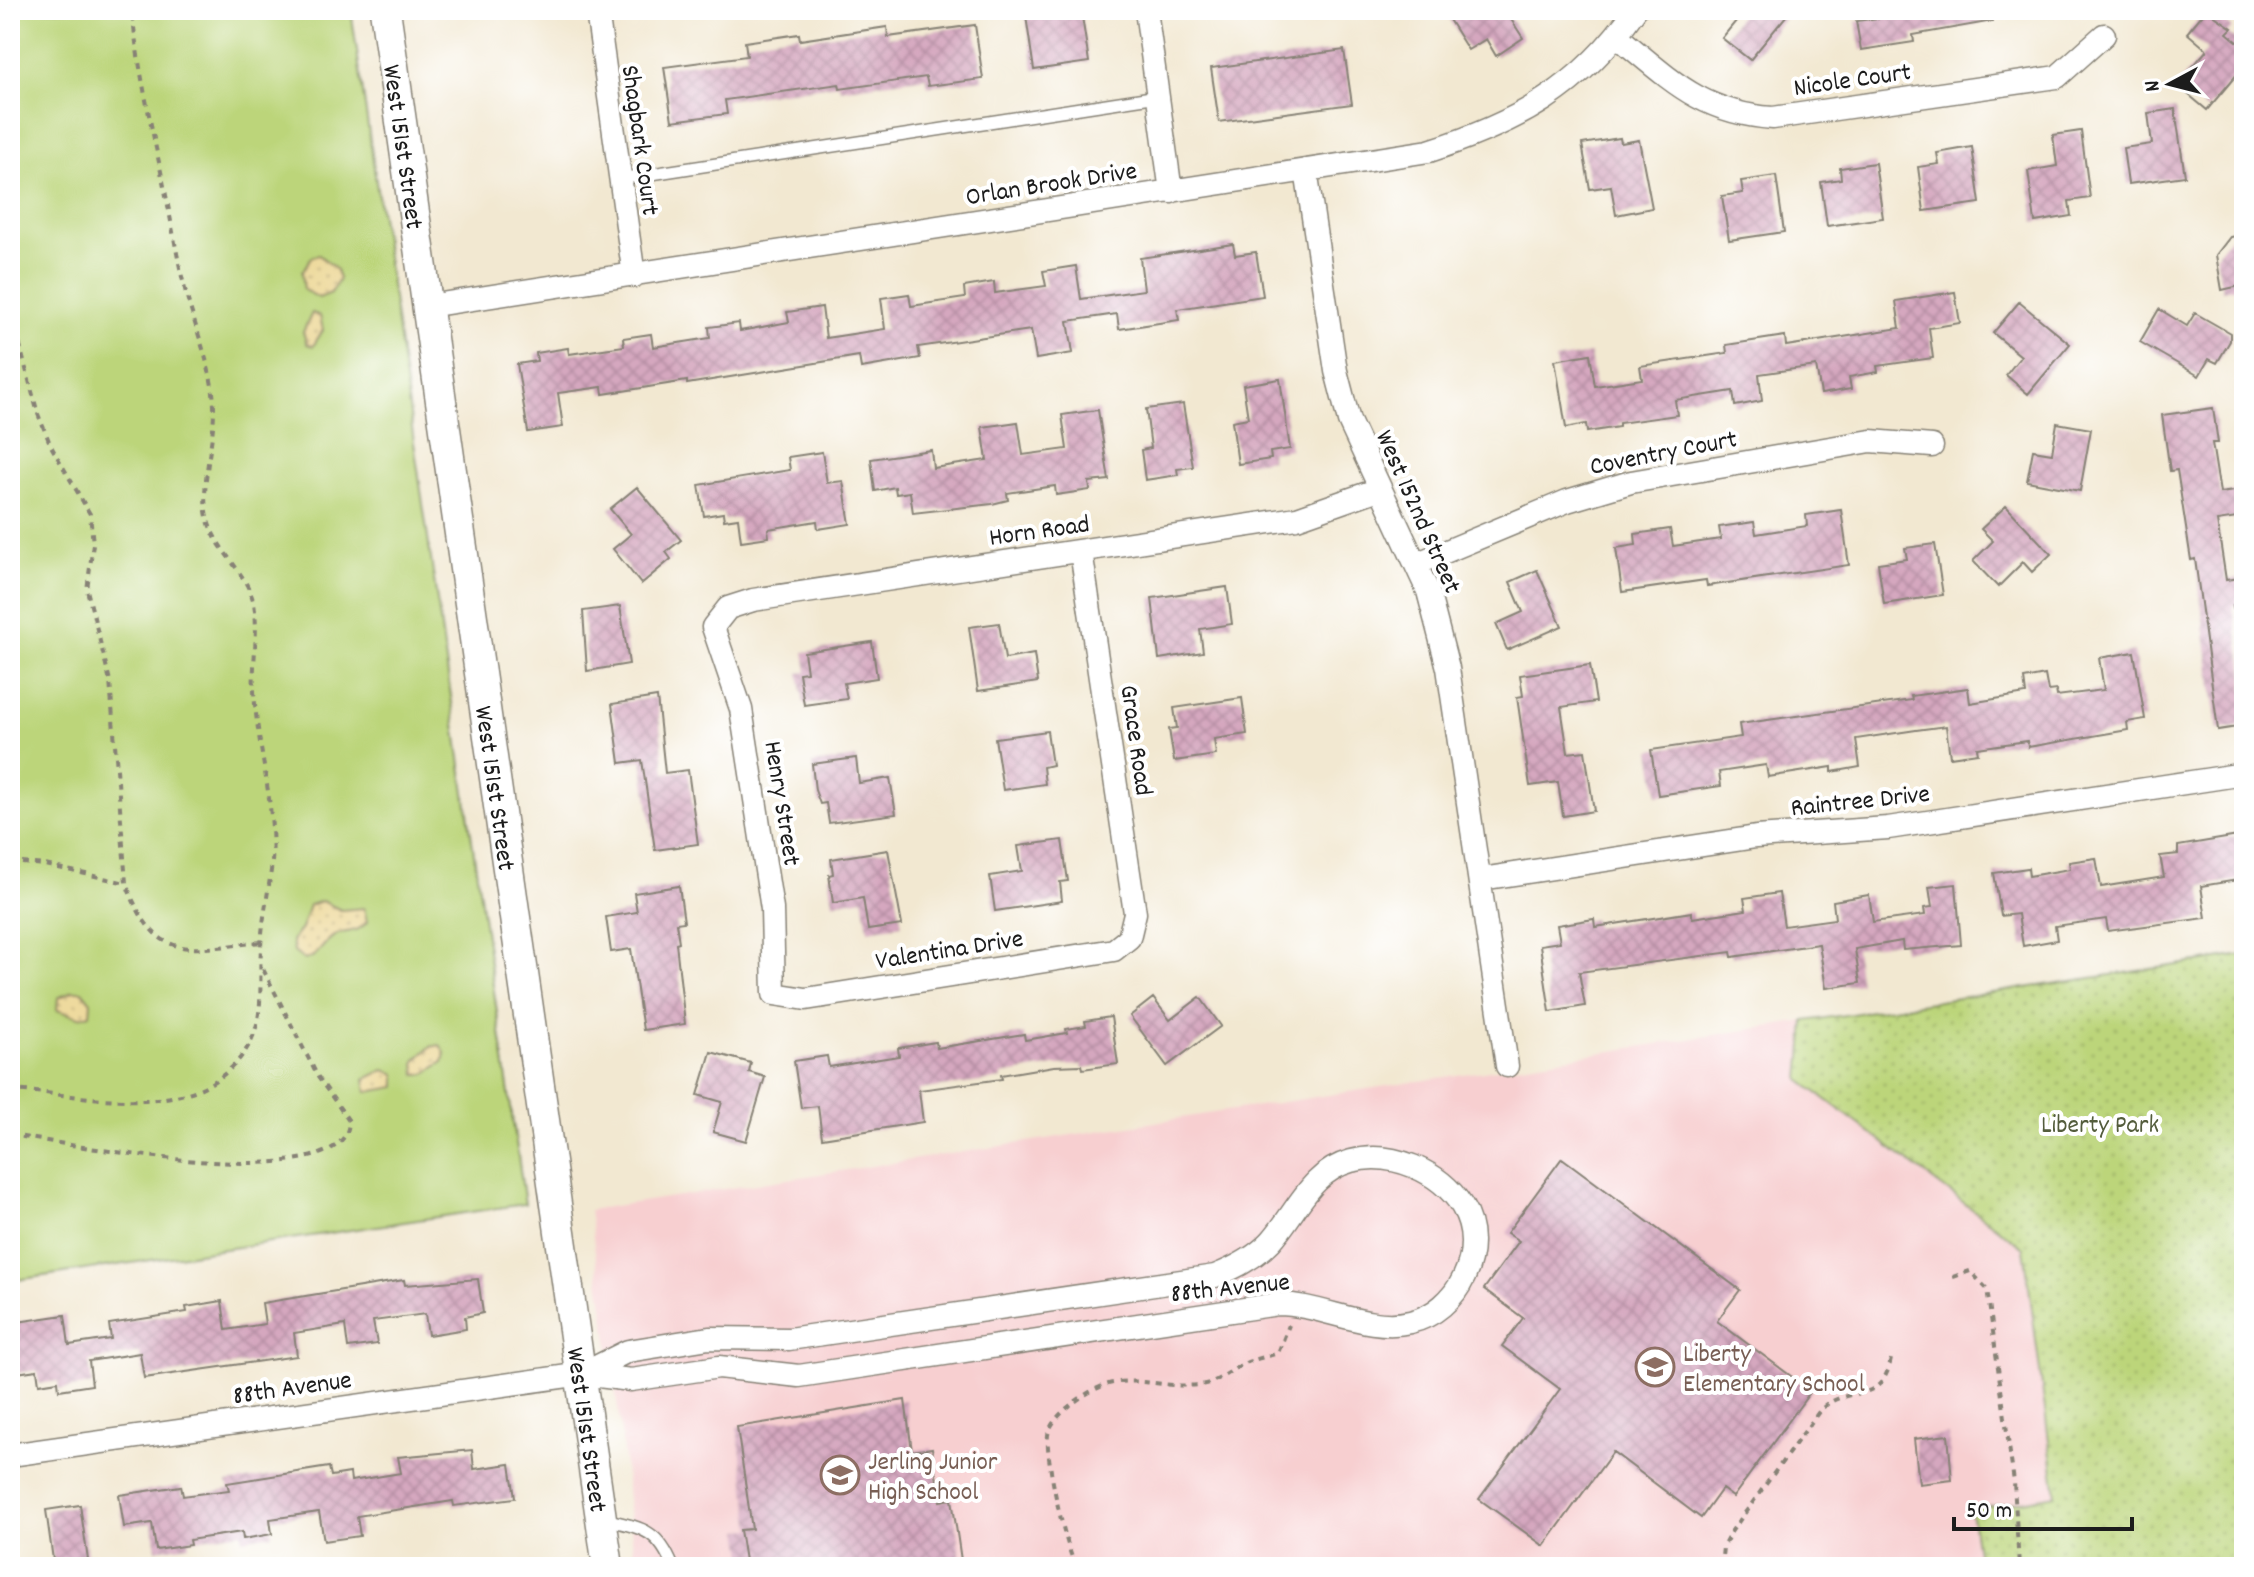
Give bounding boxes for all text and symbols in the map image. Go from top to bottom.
north arrow [2130,44,2210,124]
street label: Nicole Court [1791,55,1914,108]
street label: West 151st Street [371,62,431,232]
street label: Shagbark Court [610,63,667,218]
text: N [2138,79,2170,93]
street label: Orlan Brook Drive [963,154,1140,217]
street label: Coventry Court [1587,422,1741,487]
street label: West 152nd Street [1364,425,1470,600]
street label: Horn Road [987,507,1092,558]
street label: Grace Road [1108,683,1161,798]
street label: West 151st Street [463,704,523,874]
street label: Henry Street [752,738,809,869]
street label: Raintree Drive [1789,777,1932,828]
street label: Valentina Drive [873,922,1026,981]
park label: Liberty Park [2041,1108,2159,1145]
street label: 88th Avenue [1169,1265,1292,1314]
place label: Liberty Elementary School [1683,1337,1865,1404]
street label: West 151st Street [555,1345,615,1515]
school or university icon: Liberty Elementary School [1634,1346,1676,1388]
street label: 88th Avenue [231,1363,354,1416]
place label: Jerling Junior High School [868,1445,998,1512]
school or university icon: Jerling Junior High School [819,1454,861,1496]
scale bar [1954,1481,2132,1531]
text: 50 m [1966,1495,2012,1529]

